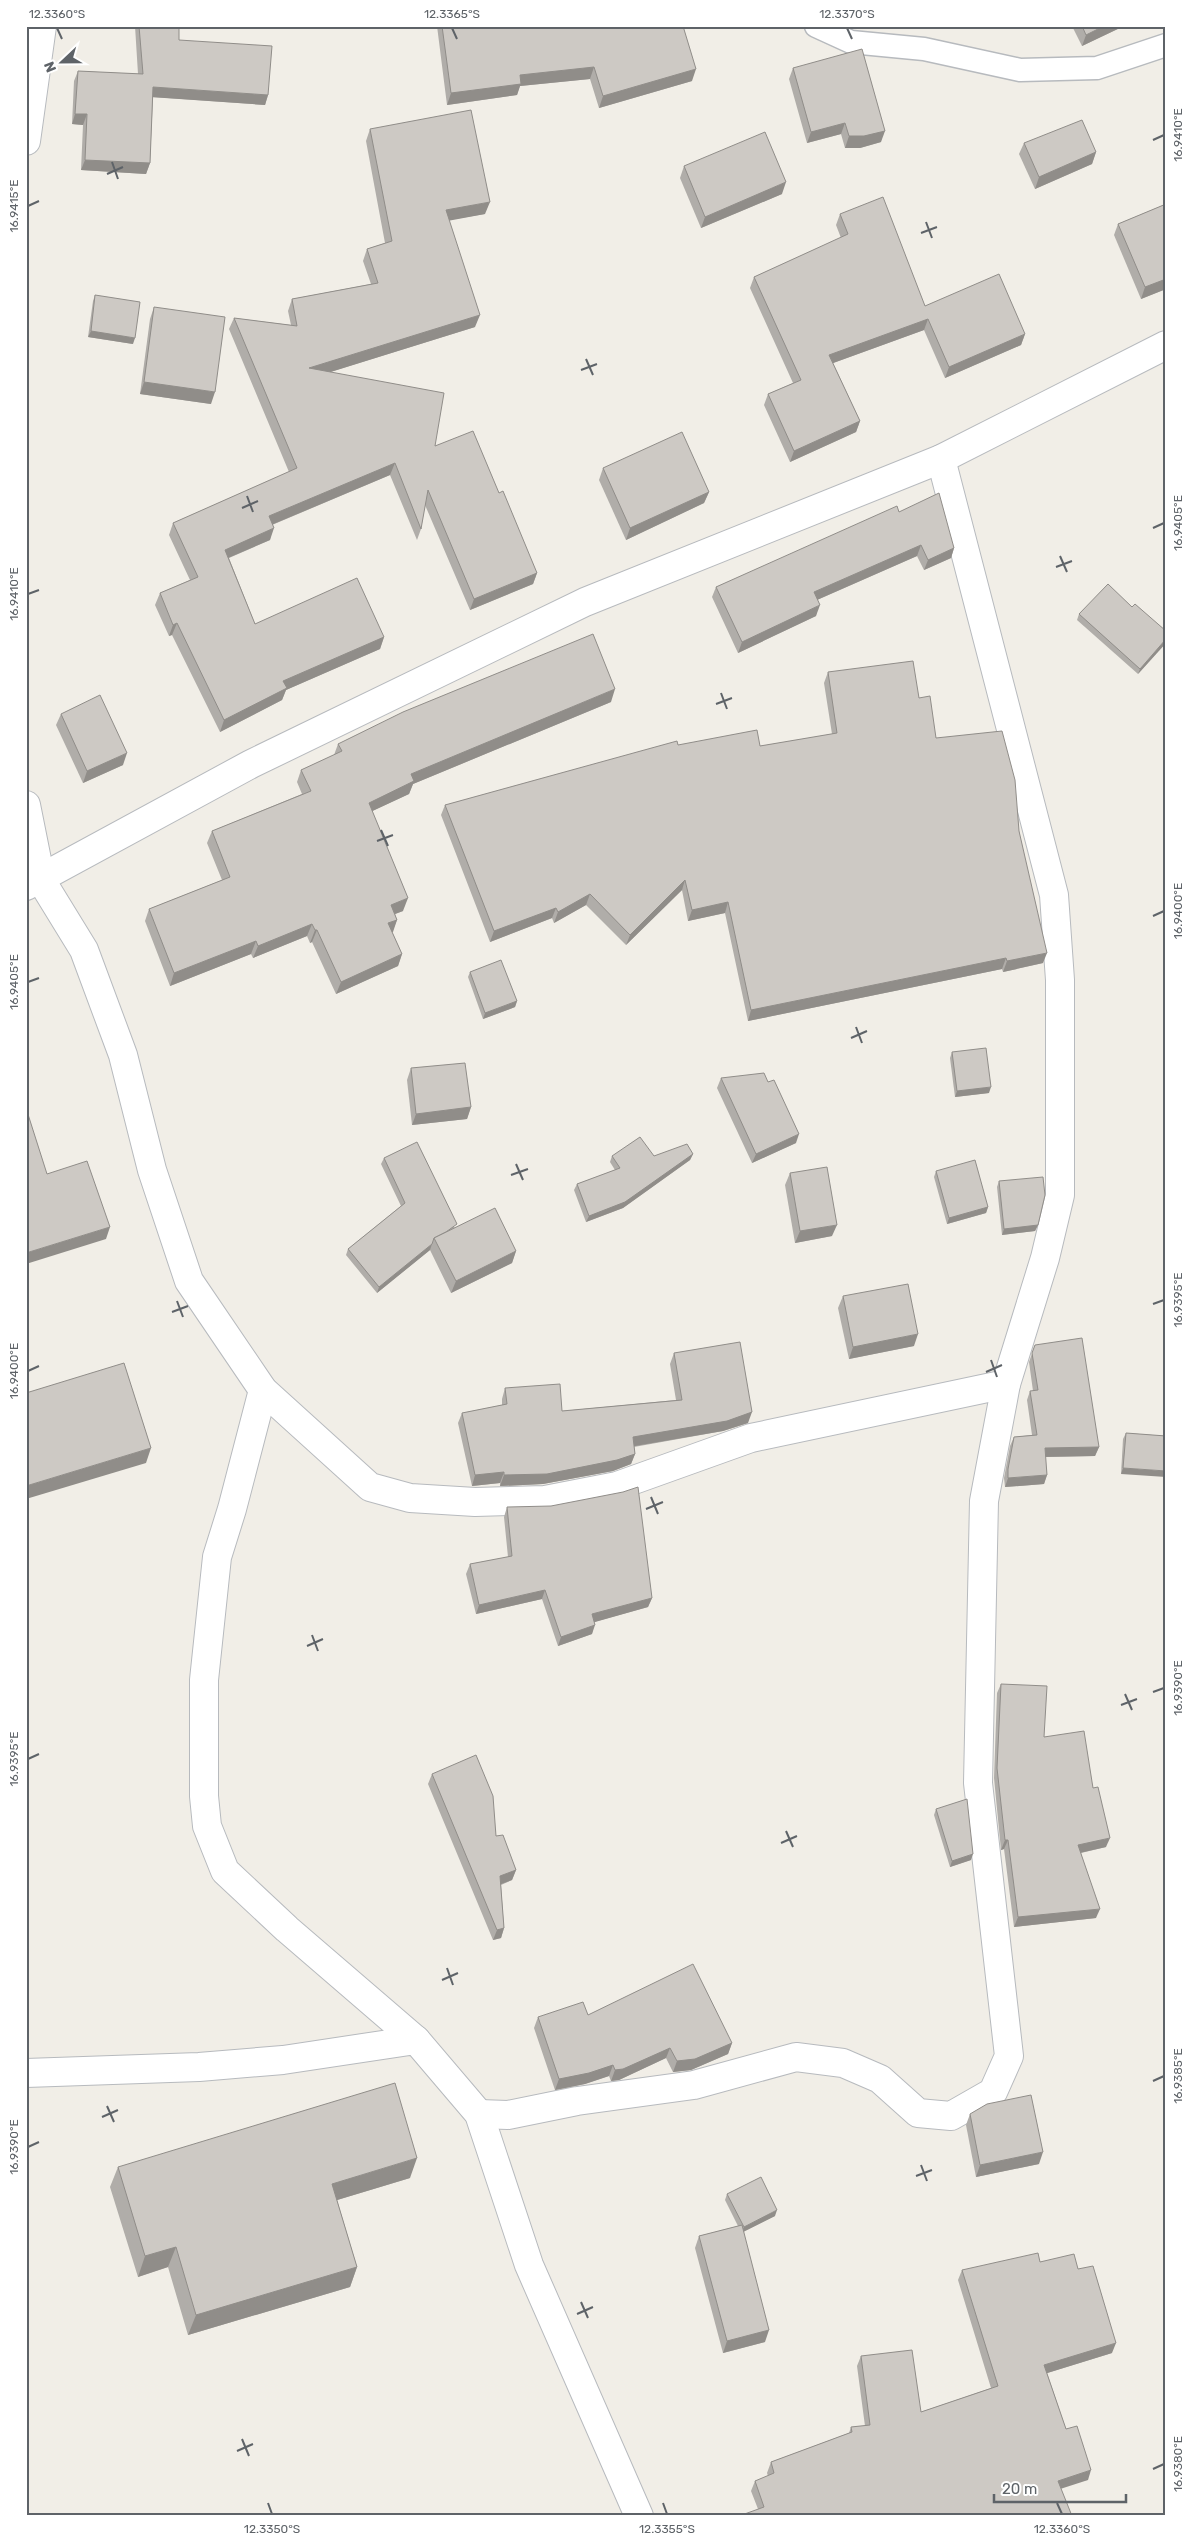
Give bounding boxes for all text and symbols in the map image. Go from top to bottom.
text: 12.3360°S [29,7,85,21]
text: 12.3365°S [424,7,480,21]
text: 12.3370°S [819,7,875,21]
north arrow [38,38,88,88]
text: N [41,59,60,75]
text: 16.9410°E [1171,108,1185,162]
text: 16.9415°E [7,179,21,233]
text: 16.9405°E [1171,495,1185,551]
text: 16.9410°E [7,567,21,621]
text: 16.9400°E [1171,883,1185,939]
text: 16.9405°E [7,954,21,1010]
text: 16.9395°E [1171,1272,1185,1328]
text: 16.9400°E [7,1343,21,1399]
text: 16.9390°E [1171,1660,1185,1716]
text: 16.9395°E [7,1731,21,1787]
text: 16.9385°E [1171,2048,1185,2104]
text: 16.9390°E [7,2119,21,2175]
text: 16.9380°E [1171,2436,1185,2492]
scale bar [994,2472,1127,2504]
text: 20 m [1002,2480,1037,2498]
text: 12.3350°S [244,2522,300,2536]
text: 12.3355°S [639,2522,695,2536]
text: 12.3360°S [1034,2522,1090,2536]

